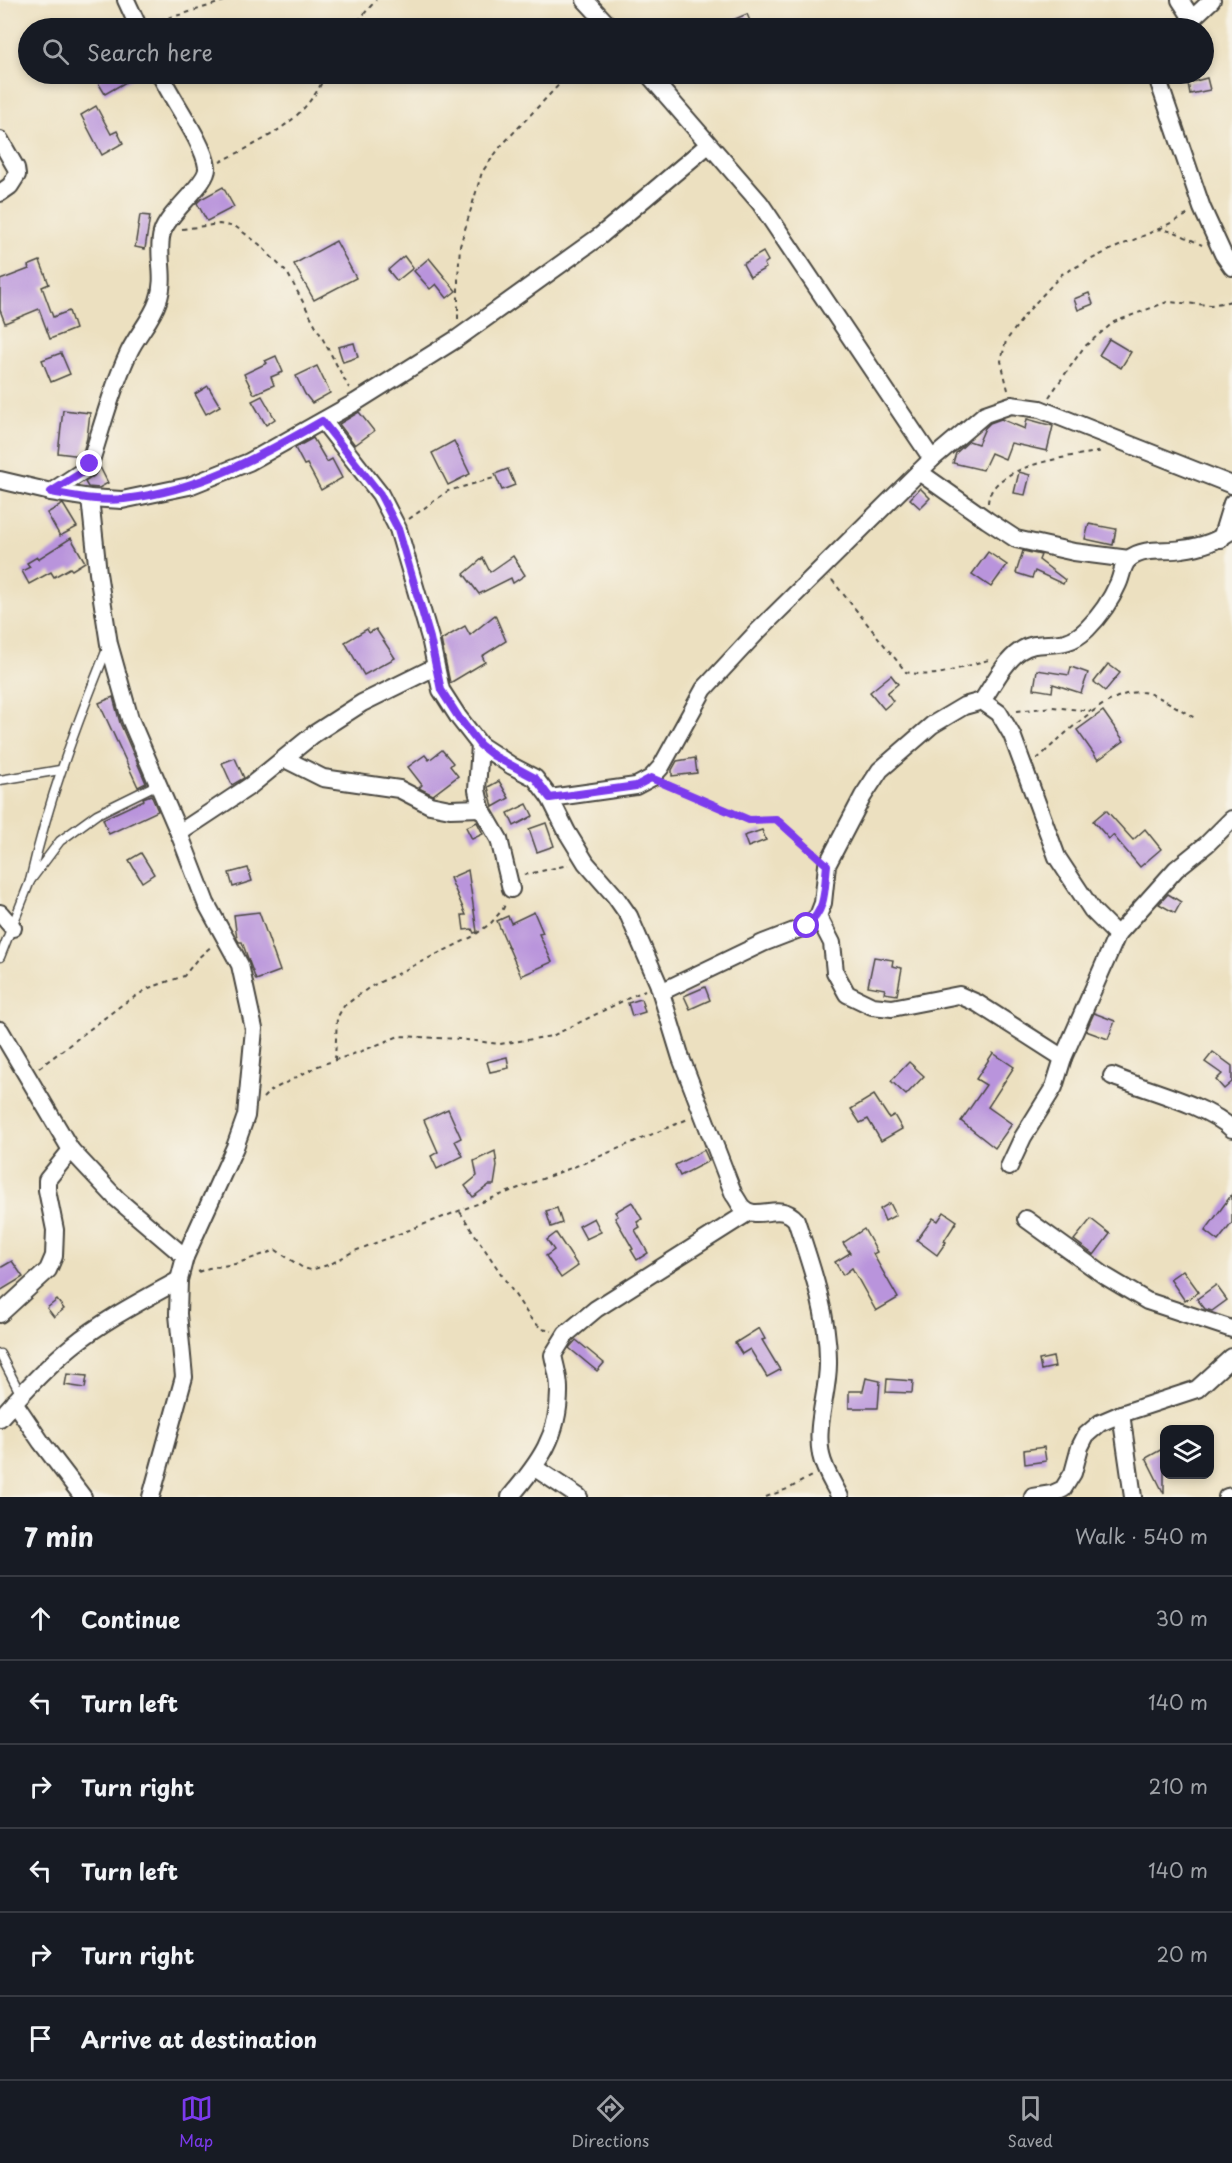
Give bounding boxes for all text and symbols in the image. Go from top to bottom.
search box [18,18,1214,84]
icon: search [39,35,72,68]
text: Search here [87,35,213,68]
route end [76,450,102,476]
route start [793,912,819,938]
map controls [1160,1425,1214,1479]
button: layers [1160,1425,1214,1479]
text: 7 min [24,1517,94,1556]
text: Walk · 540 m [1075,1521,1208,1551]
icon: ahead [24,1602,57,1635]
text: Continue [81,1602,180,1635]
text: 30 m [1155,1603,1208,1633]
icon: left [24,1686,57,1719]
text: Turn left [81,1686,178,1719]
text: 140 m [1148,1687,1208,1717]
icon: right [24,1770,57,1803]
text: Turn right [81,1770,194,1803]
text: 210 m [1149,1771,1208,1801]
icon: left [24,1854,57,1887]
text: Turn left [81,1854,178,1887]
text: 140 m [1148,1855,1208,1885]
icon: right [24,1938,57,1971]
text: Turn right [81,1938,194,1971]
text: 20 m [1156,1939,1208,1969]
icon: arrive [24,2022,57,2055]
text: Arrive at destination [81,2022,317,2055]
tab: Map [179,2092,213,2152]
tab: Directions [571,2092,649,2152]
tab: Saved [1007,2092,1053,2152]

